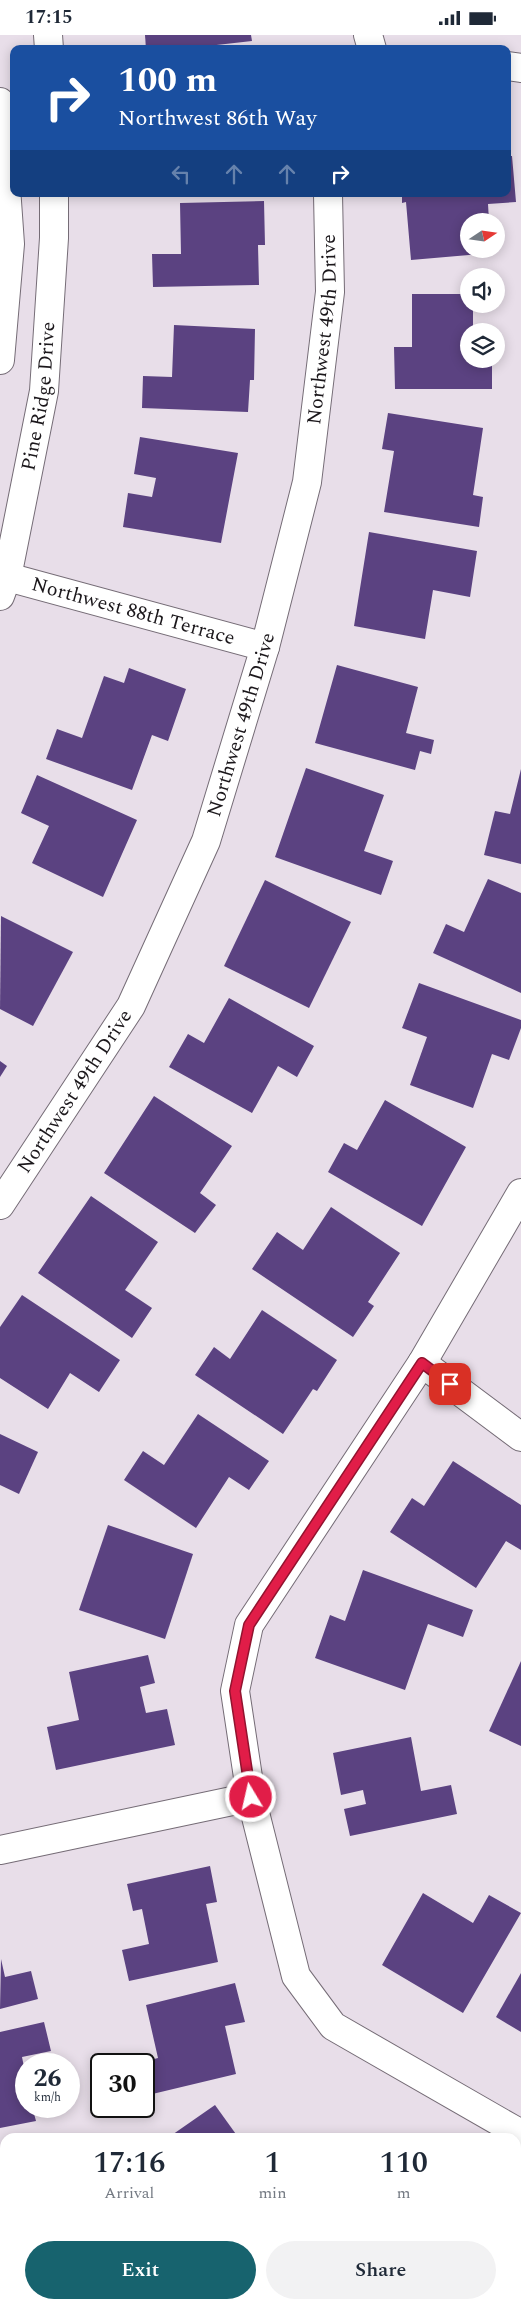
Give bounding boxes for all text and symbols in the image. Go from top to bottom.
text: 17:15 [25,3,73,32]
text: 100 m [118,54,217,107]
icon: right [35,65,100,130]
text: Northwest 86th Way [118,102,317,135]
icon: left [167,160,195,188]
icon: ahead [220,160,248,188]
icon: ahead [273,160,301,188]
icon: right [326,160,354,188]
north arrow [460,213,505,257]
map controls [460,213,505,368]
street label: Northwest 49th Drive [299,234,345,426]
button: sound [460,268,505,313]
street label: Pine Ridge Drive [13,321,63,474]
button: layers [460,323,505,368]
street label: Northwest 88th Terrace [28,569,238,653]
street label: Northwest 49th Drive [199,629,283,821]
street label: Northwest 49th Drive [10,1003,140,1180]
pin [429,1363,471,1405]
icon: arrive [436,1370,464,1398]
position arrow [224,1770,276,1822]
speed limit sign: 30 [90,2053,155,2118]
text: 26 [33,2060,62,2098]
text: km/h [34,2088,61,2107]
text: 17:16 [93,2140,165,2186]
text: 1 [264,2140,280,2186]
text: 110 [380,2140,428,2186]
text: Arrival [104,2181,154,2205]
text: min [258,2181,286,2205]
text: m [397,2181,411,2205]
button: Exit [25,2241,256,2299]
button: Share [266,2241,496,2299]

